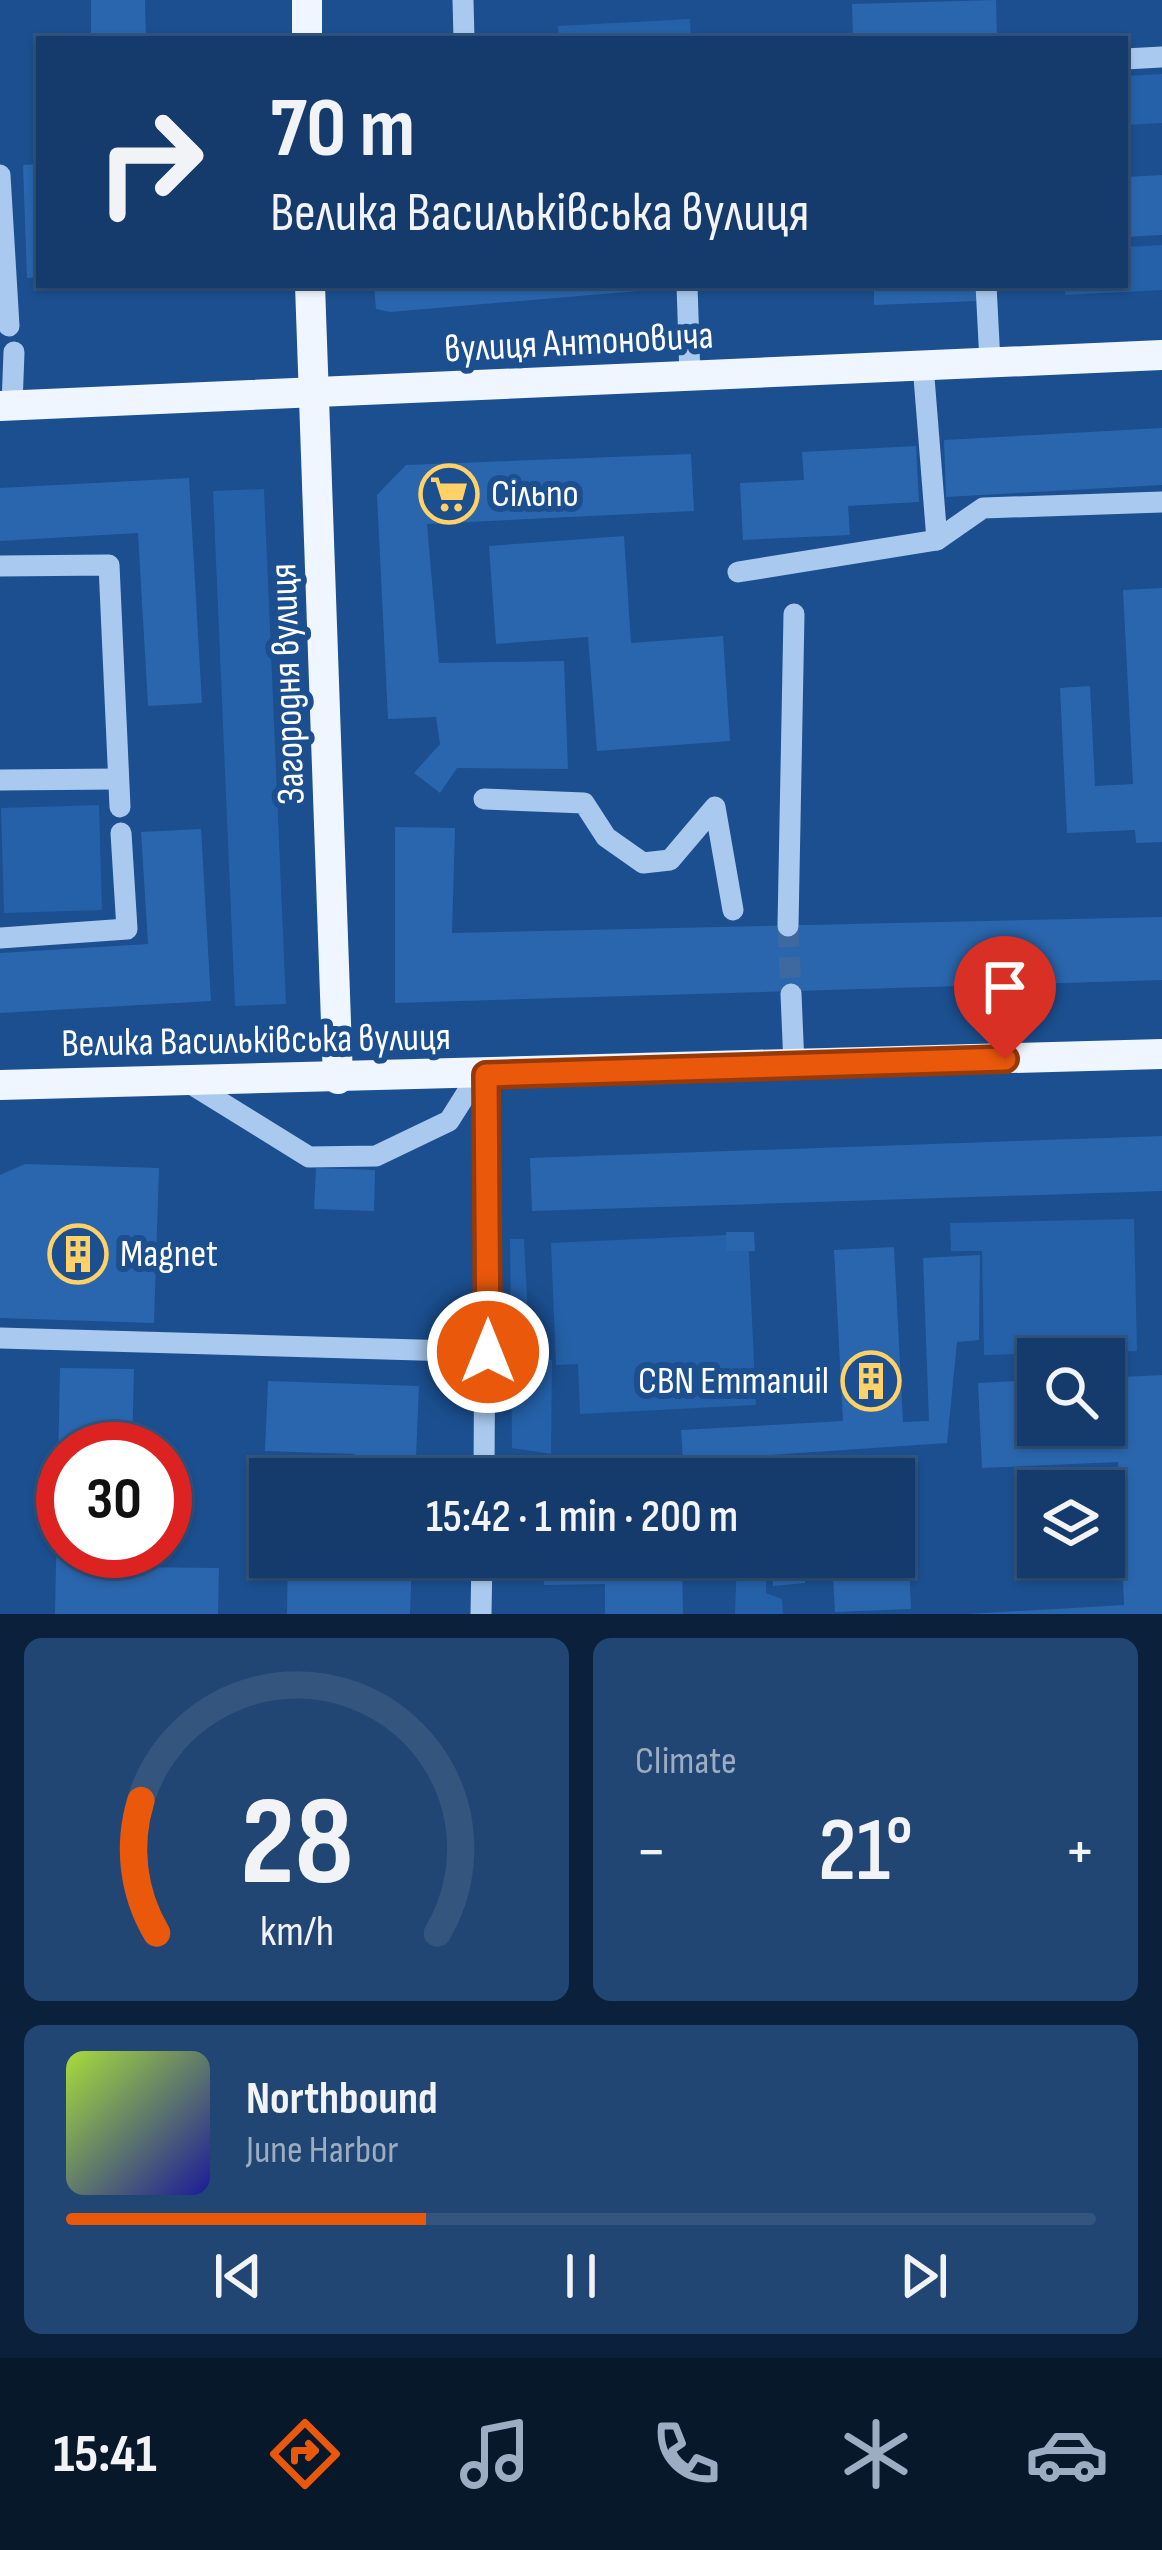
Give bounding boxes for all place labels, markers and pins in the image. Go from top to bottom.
supermarket icon: Сільпо [418,463,480,525]
place label: Сільпо [491,471,579,518]
pin [954,936,1056,1059]
building icon: Magnet [47,1223,109,1285]
place label: Magnet [120,1231,218,1278]
building icon: CBN Emmanuil [840,1350,902,1412]
place label: CBN Emmanuil [638,1358,829,1405]

